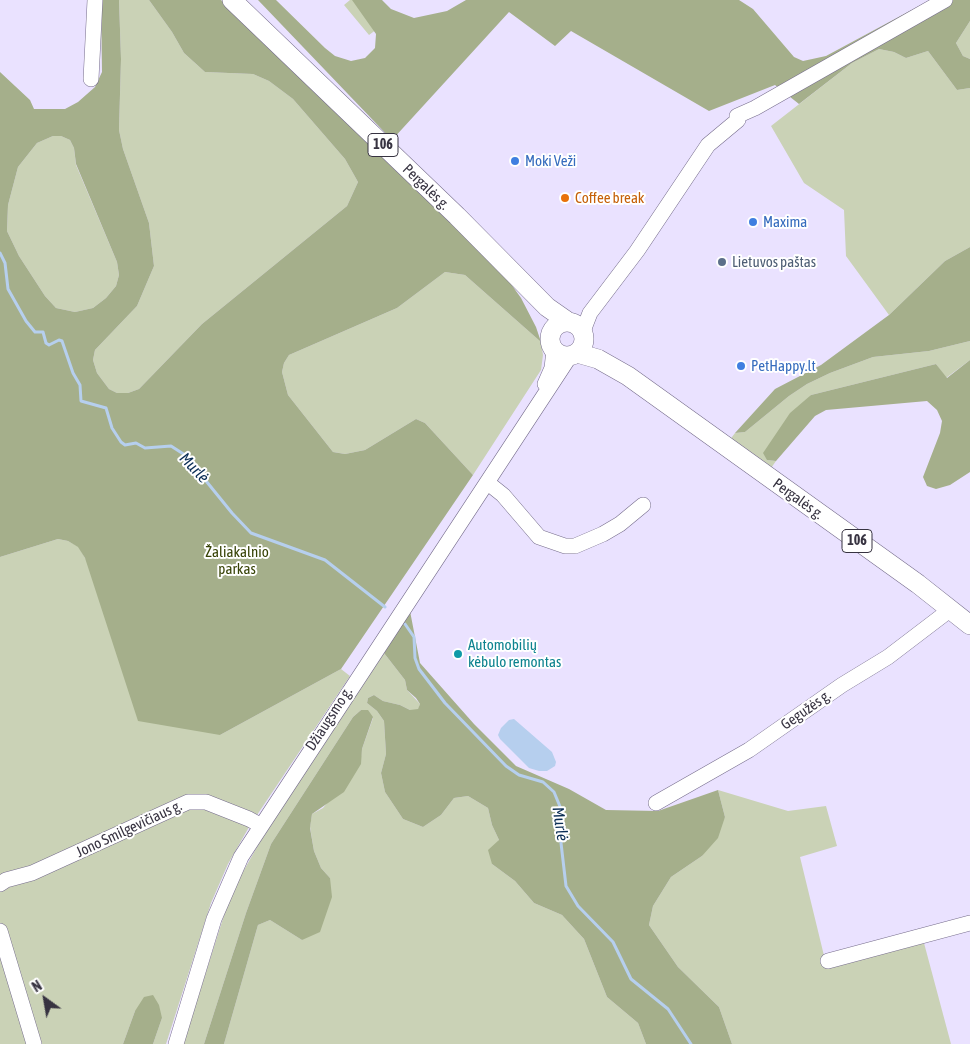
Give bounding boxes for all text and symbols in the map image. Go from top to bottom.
road number: 106 [368,134,398,156]
place label: Moki Veži [525,152,576,170]
marker: Moki Veži [509,155,521,167]
street label: Pergalės g. [399,160,453,214]
place label: Coffee break [575,189,644,207]
marker: Coffee break [559,192,571,204]
place label: Maxima [763,213,807,231]
marker: Maxima [747,216,759,228]
place label: Lietuvos paštas [732,253,816,271]
marker: Lietuvos paštas [716,256,728,268]
place label: PetHappy.lt [751,357,816,375]
marker: PetHappy.lt [735,360,747,372]
water label: Murlė [175,449,213,487]
street label: Pergalės g. [769,475,827,523]
road number: 106 [842,530,872,552]
park label: Žaliakalnio parkas [205,543,269,578]
place label: Automobilių kėbulo remontas [468,636,561,671]
marker: Automobilių kėbulo remontas [452,648,464,660]
street label: Džiaugsmo g. [302,684,356,754]
street label: Gegužės g. [777,686,835,734]
street label: Jono Smilgevičiaus g. [73,797,185,861]
water label: Murlė [548,806,572,842]
north arrow [20,974,70,1024]
text: N [29,977,45,995]

